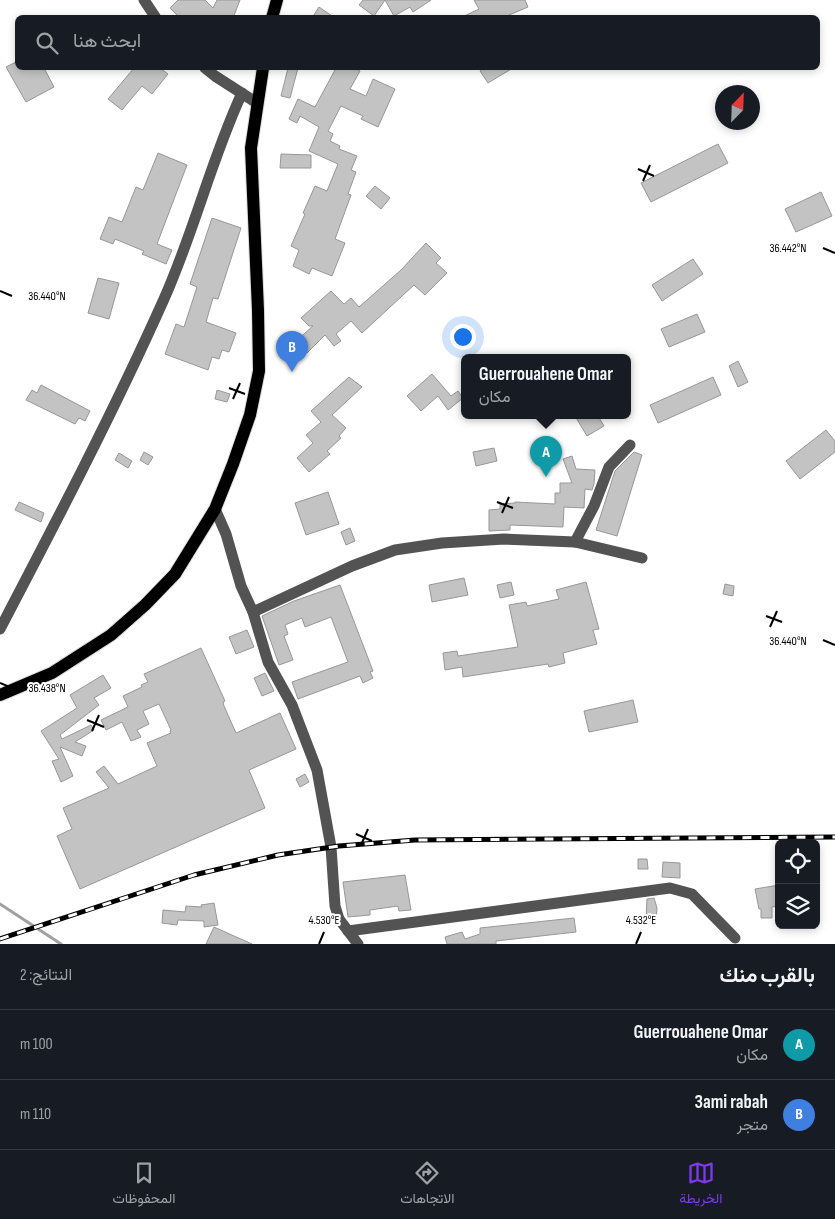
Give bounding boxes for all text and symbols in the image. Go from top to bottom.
search box [15,15,820,70]
icon: search [33,29,61,57]
text: ابحث هنا [73,30,141,53]
north arrow [715,85,760,130]
text: 36.442°N [769,241,807,256]
text: 36.440°N [28,289,66,304]
your location [450,324,476,350]
pin: B [276,331,308,372]
popup [461,354,631,419]
text: Guerrouahene Omar [479,363,613,386]
text: مكان [479,388,510,407]
pin: A [530,436,562,477]
text: 36.440°N [769,634,807,649]
text: 36.438°N [28,681,66,696]
map controls [775,839,820,929]
button: locate [775,839,820,884]
button: layers [775,884,820,929]
text: 4.530°E [309,913,340,928]
text: 4.532°E [626,913,656,928]
text: بالقرب منك [720,963,815,988]
text: النتائج: 2 [20,966,72,985]
text: Guerrouahene Omar [633,1021,768,1044]
text: 100 m [20,1035,53,1054]
text: A [795,1035,803,1054]
text: مكان [736,1046,768,1065]
text: 3ami rabah [694,1091,768,1114]
text: 110 m [20,1105,51,1124]
text: B [795,1105,803,1124]
text: متجر [737,1116,768,1135]
tab: المحفوظات [112,1159,175,1211]
tab: الاتجاهات [400,1159,455,1211]
tab: الخريطة [679,1159,723,1211]

